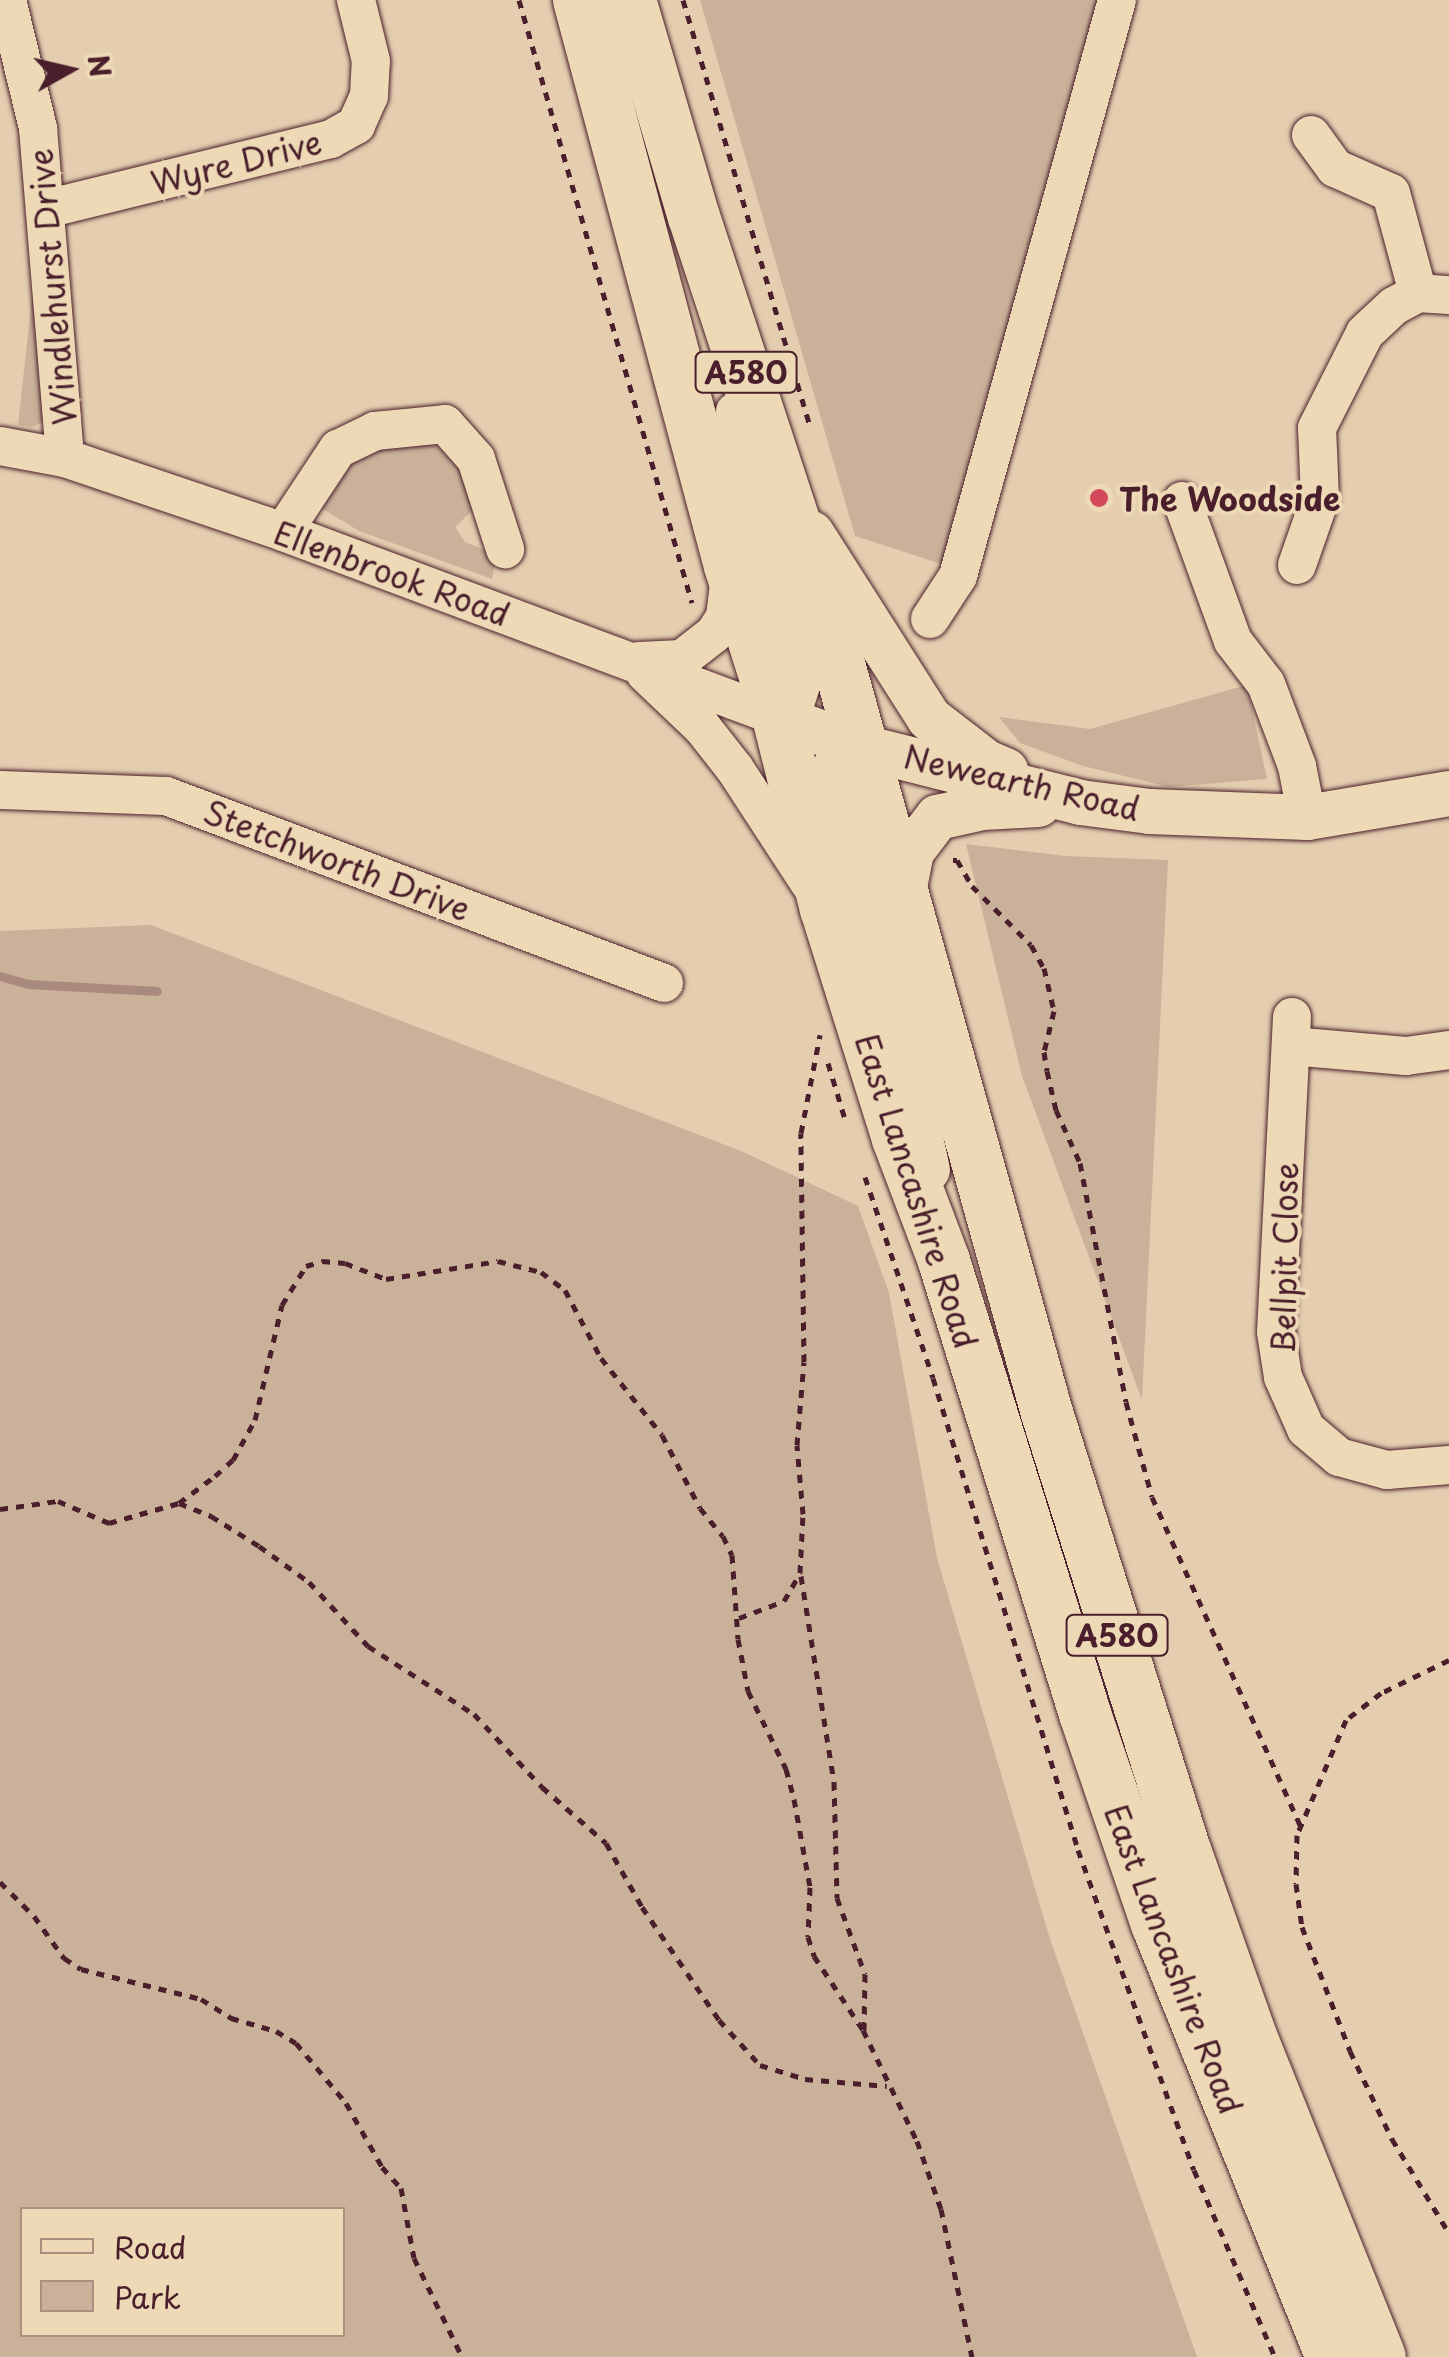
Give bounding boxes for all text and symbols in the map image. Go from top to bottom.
north arrow [20,20,120,120]
text: N [77,52,123,80]
street label: Wyre Drive [147,122,325,202]
street label: Windlehurst Drive [21,147,83,427]
road number: A580 [694,347,798,397]
place label: The Woodside [1119,479,1341,517]
marker: The Woodside [1088,487,1110,509]
street label: Ellenbrook Road [269,513,515,633]
street label: Newearth Road [901,736,1143,828]
street label: Stetchworth Drive [198,792,476,928]
street label: East Lancashire Road [848,1028,986,1354]
street label: Bellpit Close [1263,1162,1305,1354]
road number: A580 [1064,1610,1170,1660]
street label: East Lancashire Road [1097,1798,1251,2120]
legend [20,2207,345,2337]
text: Road [114,2224,187,2269]
text: Park [114,2274,181,2319]

